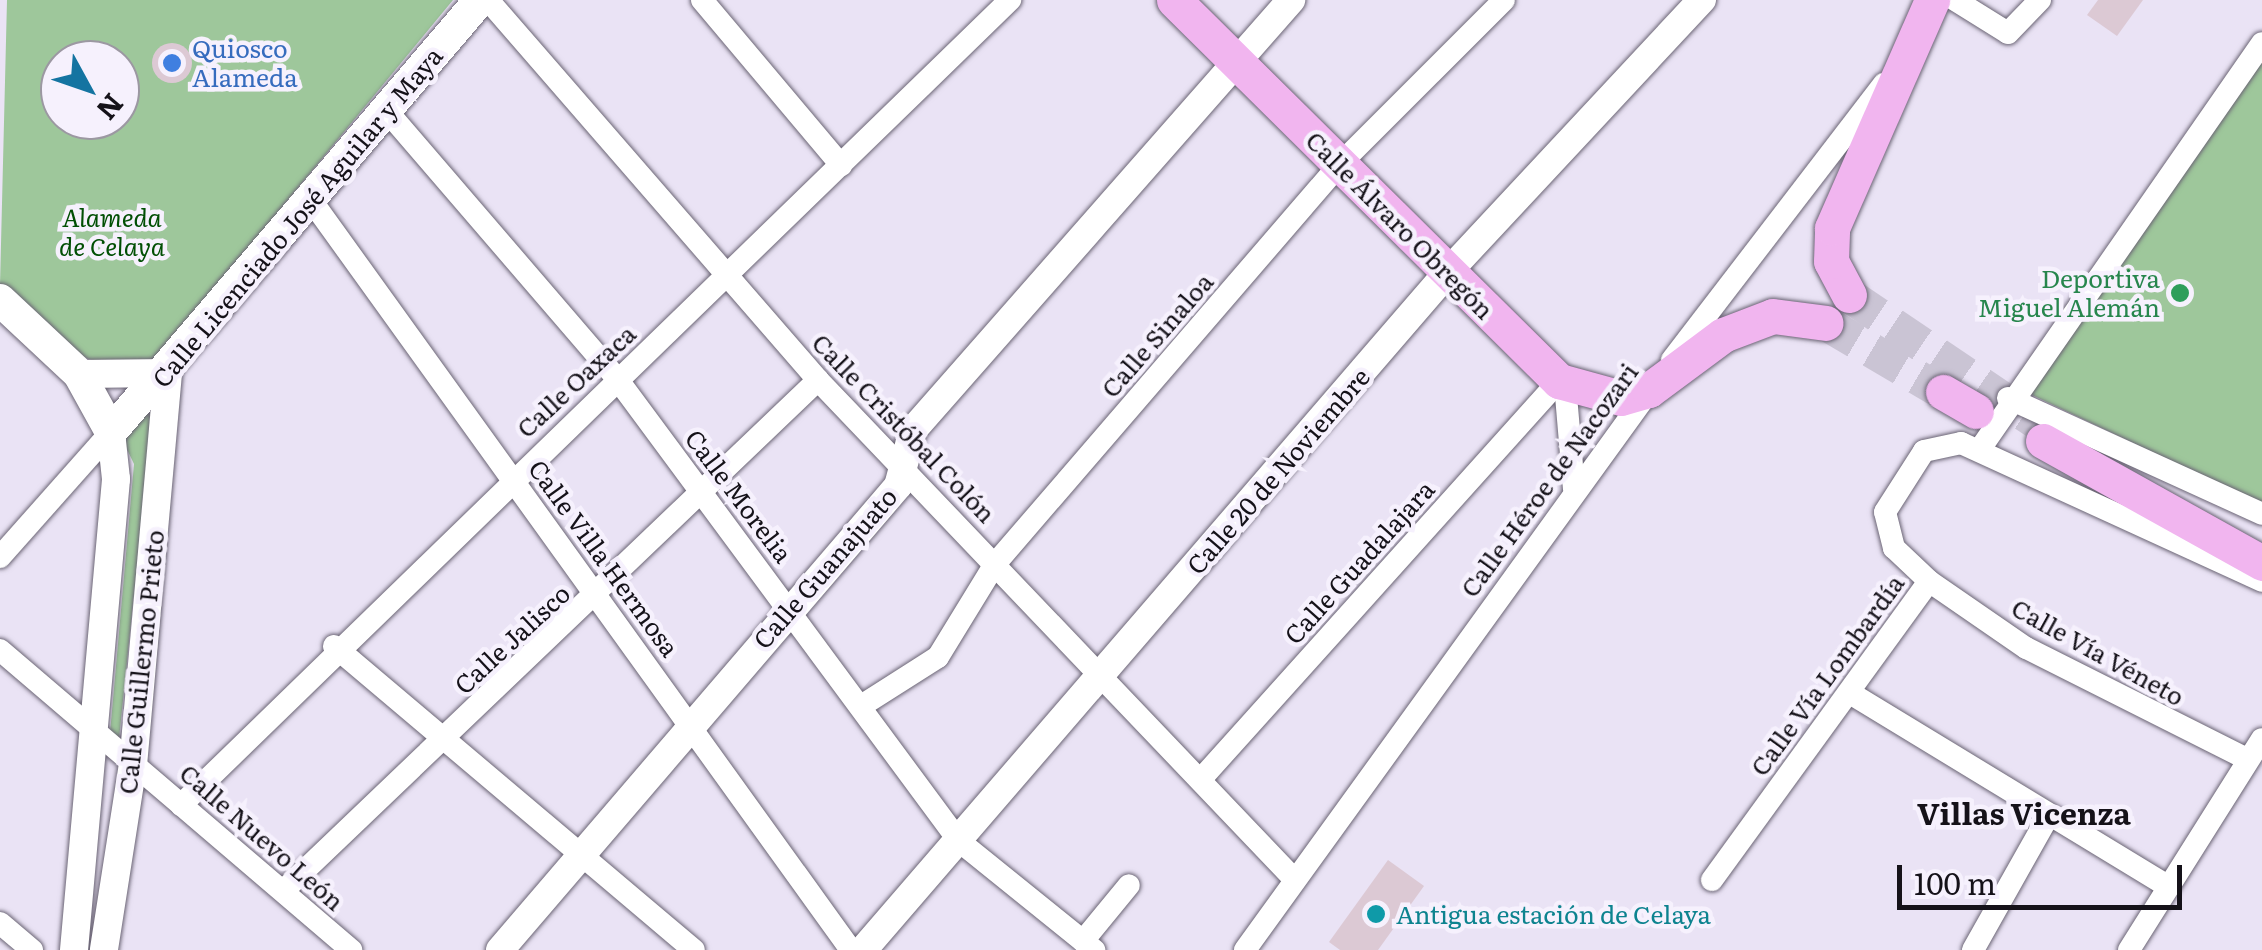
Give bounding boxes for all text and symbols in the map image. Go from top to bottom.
place label: Quiosco Alameda [192,34,298,93]
north arrow [40,40,140,140]
street label: Calle Licenciado José Aguilar y Maya [146,41,448,393]
marker: Quiosco Alameda [161,52,183,74]
text: N [88,85,135,130]
street label: Calle Álvaro Obregón [1300,125,1500,325]
park label: Alameda de Celaya [59,203,165,262]
place label: Deportiva Miguel Alemán [1978,264,2160,323]
street label: Calle Sinaloa [1095,267,1219,403]
marker: Deportiva Miguel Alemán [2169,282,2191,304]
street label: Calle Oaxaca [511,319,641,443]
street label: Calle Cristóbal Colón [806,327,1002,529]
street label: Calle Héroe de Nacozari [1454,357,1644,603]
street label: Calle 20 de Noviembre [1180,362,1376,580]
street label: Calle Morelia [679,424,799,568]
street label: Calle Villa Hermosa [523,454,685,662]
street label: Calle Guadalajara [1278,474,1440,650]
street label: Calle Guanajuato [747,481,903,655]
street label: Calle Guillermo Prieto [112,528,170,796]
street label: Calle Vía Lombardía [1744,569,1910,781]
street label: Calle Jalisco [448,578,576,700]
street label: Calle Vía Véneto [2007,592,2189,712]
street label: Calle Nuevo León [174,758,350,916]
district label: Villas Vicenza [1917,794,2131,830]
scale bar [1902,845,2187,907]
text: 100 m [1914,860,1996,904]
place label: Antigua estación de Celaya [1396,899,1711,929]
marker: Antigua estación de Celaya [1365,903,1387,925]

